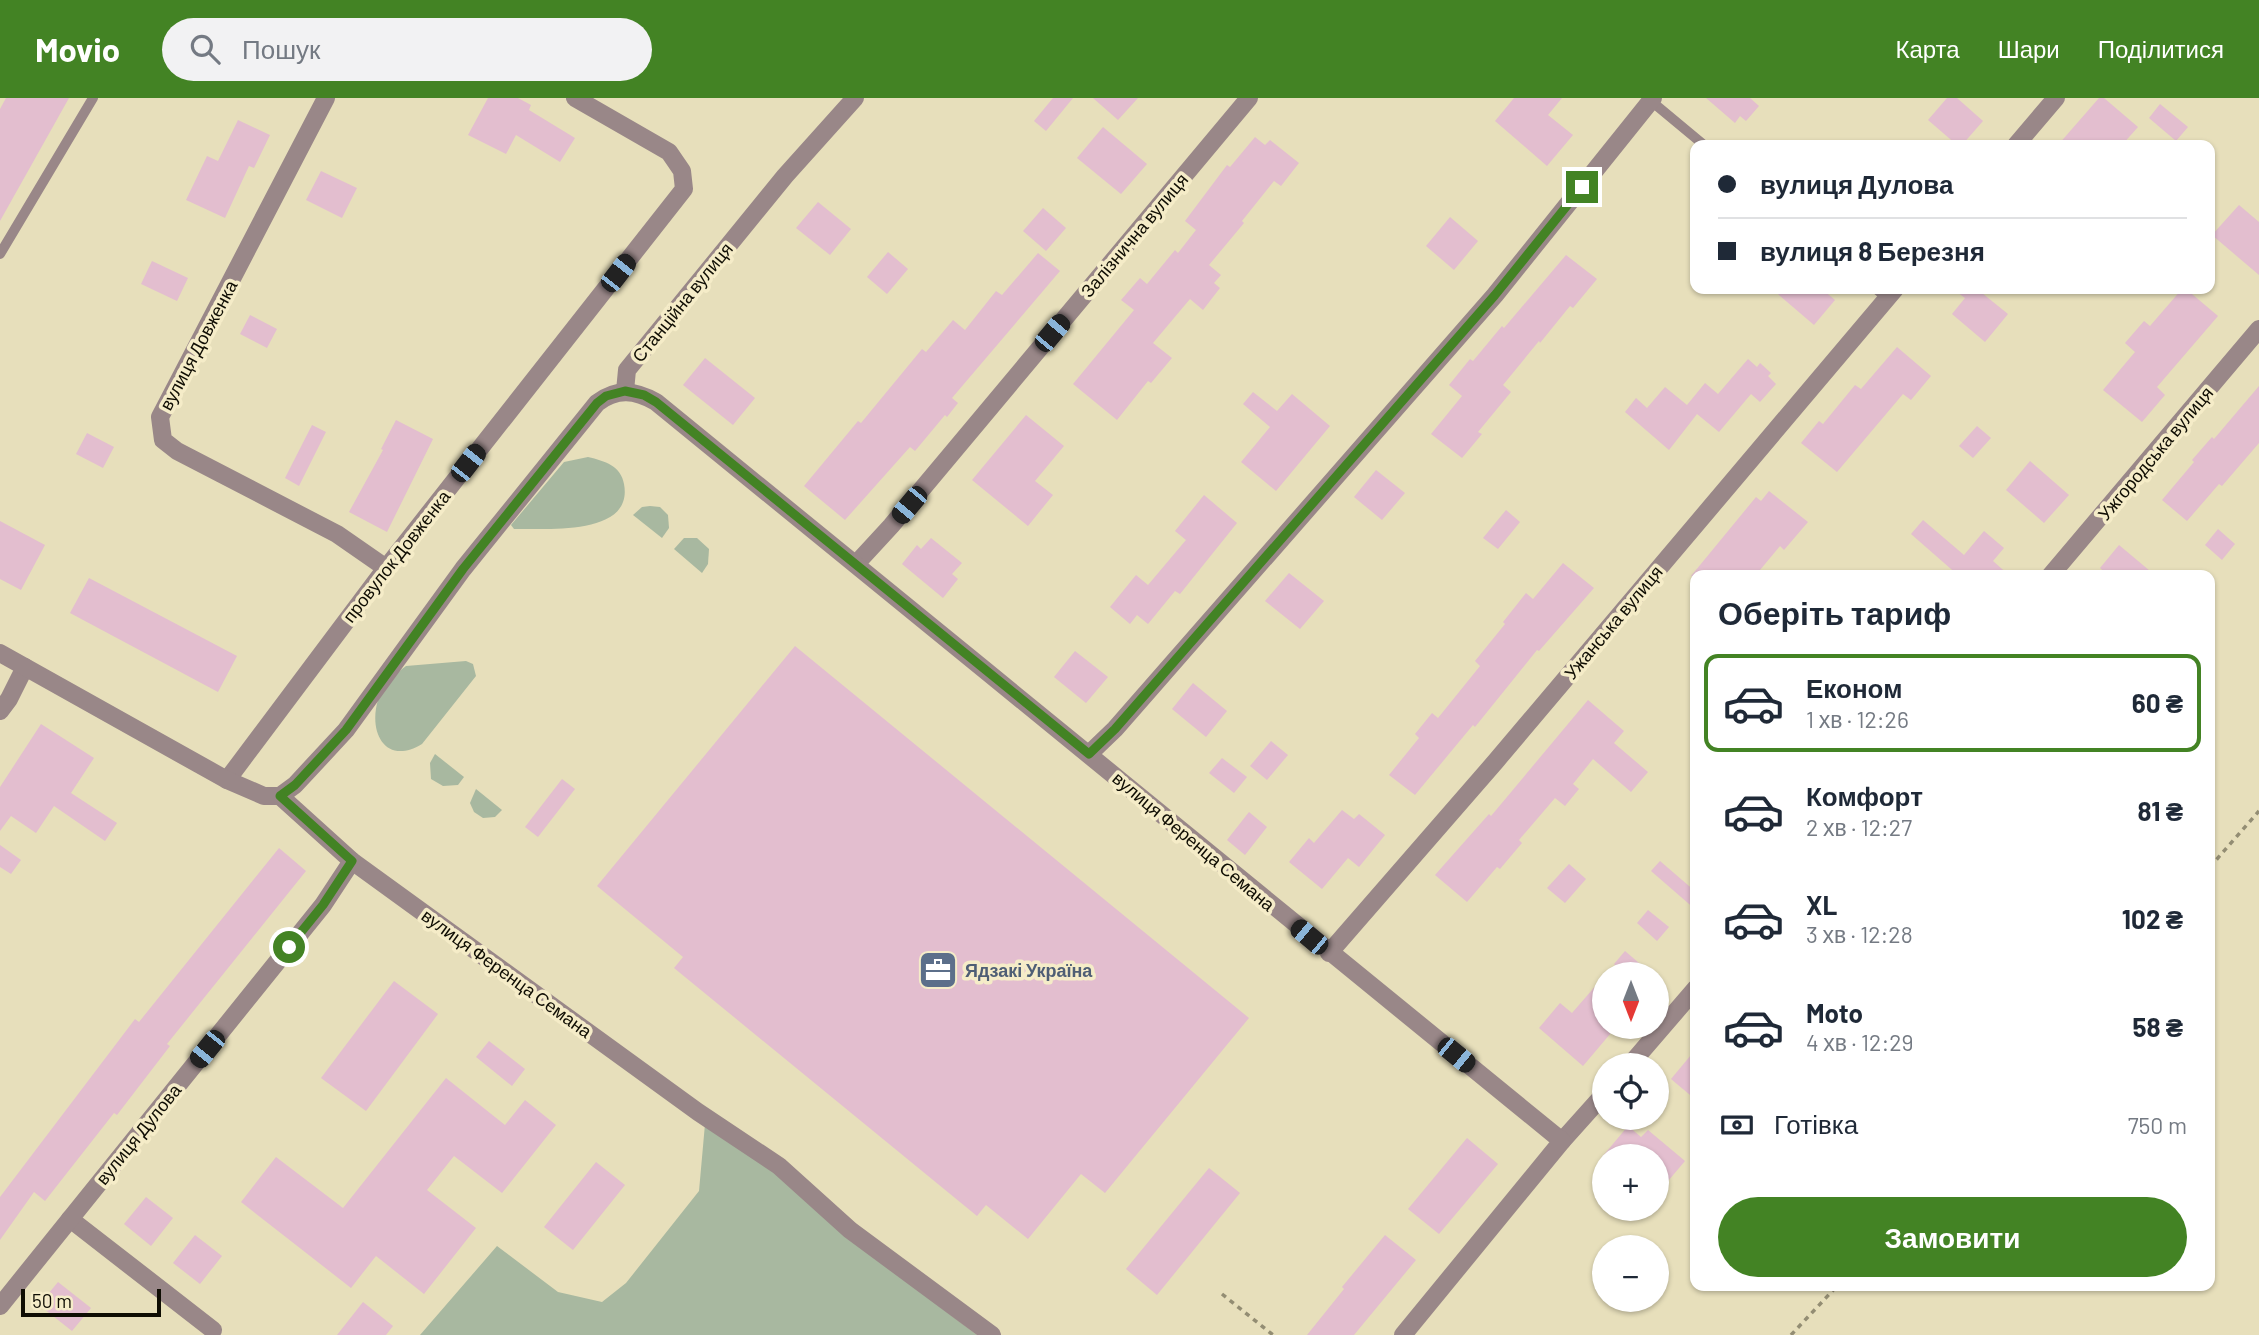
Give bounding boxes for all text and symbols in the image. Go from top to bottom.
search box [162,18,652,81]
text: Movio [35,29,120,69]
icon: search [186,30,224,68]
text: Пошук [242,33,320,64]
text: Карта [1895,34,1960,63]
text: Шари [1998,34,2060,63]
text: Поділитися [2098,34,2224,63]
text: вулиця Дулова [1760,168,1953,199]
street label: Залізнична вулиця [1076,169,1192,301]
route end [1566,171,1598,203]
text: вулиця 8 Березня [1760,235,1985,266]
street label: Станційна вулиця [627,238,737,366]
car [597,250,640,296]
street label: вулиця Довженка [154,275,242,414]
car [1031,310,1074,356]
street label: Ужгородська вулиця [2093,382,2217,524]
car [447,440,490,486]
car [888,482,931,528]
street label: провулок Довженка [338,485,455,627]
street label: Ужанська вулиця [1559,561,1667,683]
text: Оберіть тариф [1718,593,1951,631]
icon: car [1722,672,1785,735]
text: Економ [1806,672,1902,703]
text: 60 ₴ [2132,687,2183,718]
text: 1 хв · 12:26 [1806,705,1909,733]
street label: вулиця Ференца Семана [1108,767,1280,916]
icon: car [1722,780,1785,843]
text: Комфорт [1806,780,1923,811]
text: 81 ₴ [2137,795,2183,826]
text: 2 хв · 12:27 [1806,813,1912,841]
icon: car [1722,888,1785,951]
text: XL [1806,889,1837,920]
text: 102 ₴ [2122,903,2183,934]
street label: вулиця Ференца Семана [418,904,597,1043]
car [1287,915,1332,959]
text: 3 хв · 12:28 [1806,920,1913,948]
route start [273,931,305,963]
office icon: Ядзакі Україна [917,949,959,991]
place label: Ядзакі Україна [965,959,1093,981]
north arrow [1592,962,1670,1040]
map controls [1592,962,1669,1312]
icon: car [1722,996,1785,1059]
text: Moto [1806,997,1863,1028]
text: 58 ₴ [2132,1011,2183,1042]
car [186,1026,229,1072]
text: 4 хв · 12:29 [1806,1028,1914,1056]
car [1434,1034,1479,1076]
button: locate [1592,1053,1669,1130]
street label: вулиця Дулова [91,1078,186,1189]
icon: cash [1718,1106,1756,1144]
text: Готівка [1774,1108,1858,1139]
text: 750 m [2128,1111,2187,1139]
button: + [1592,1144,1669,1221]
button: Замовити [1718,1197,2187,1277]
button: − [1592,1235,1669,1312]
scale bar [21,1286,161,1318]
text: 50 m [32,1289,72,1312]

